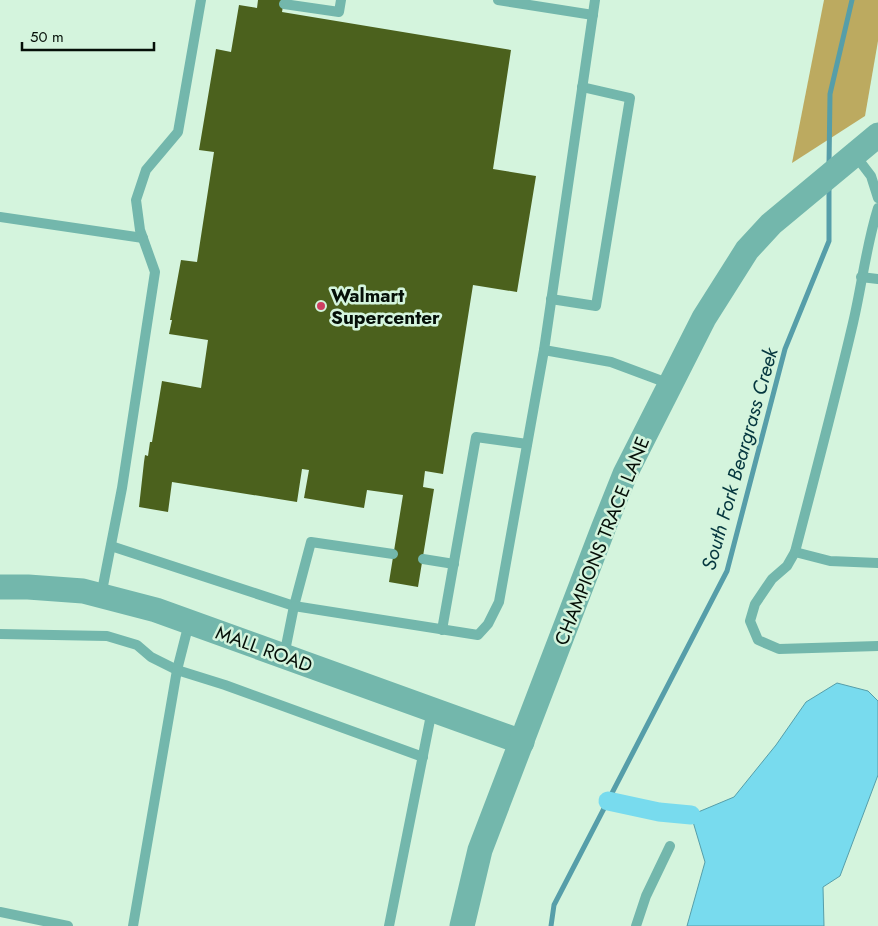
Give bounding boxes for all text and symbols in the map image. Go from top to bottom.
scale bar [22,20,155,52]
text: 50 m [30,26,64,48]
place label: Walmart Supercenter [331,282,440,331]
marker: Walmart Supercenter [315,300,327,312]
water label: South Fork Beargrass Creek [694,343,786,574]
street label: CHAMPIONS TRACE LANE [548,433,656,649]
street label: MALL ROAD [212,619,316,679]

